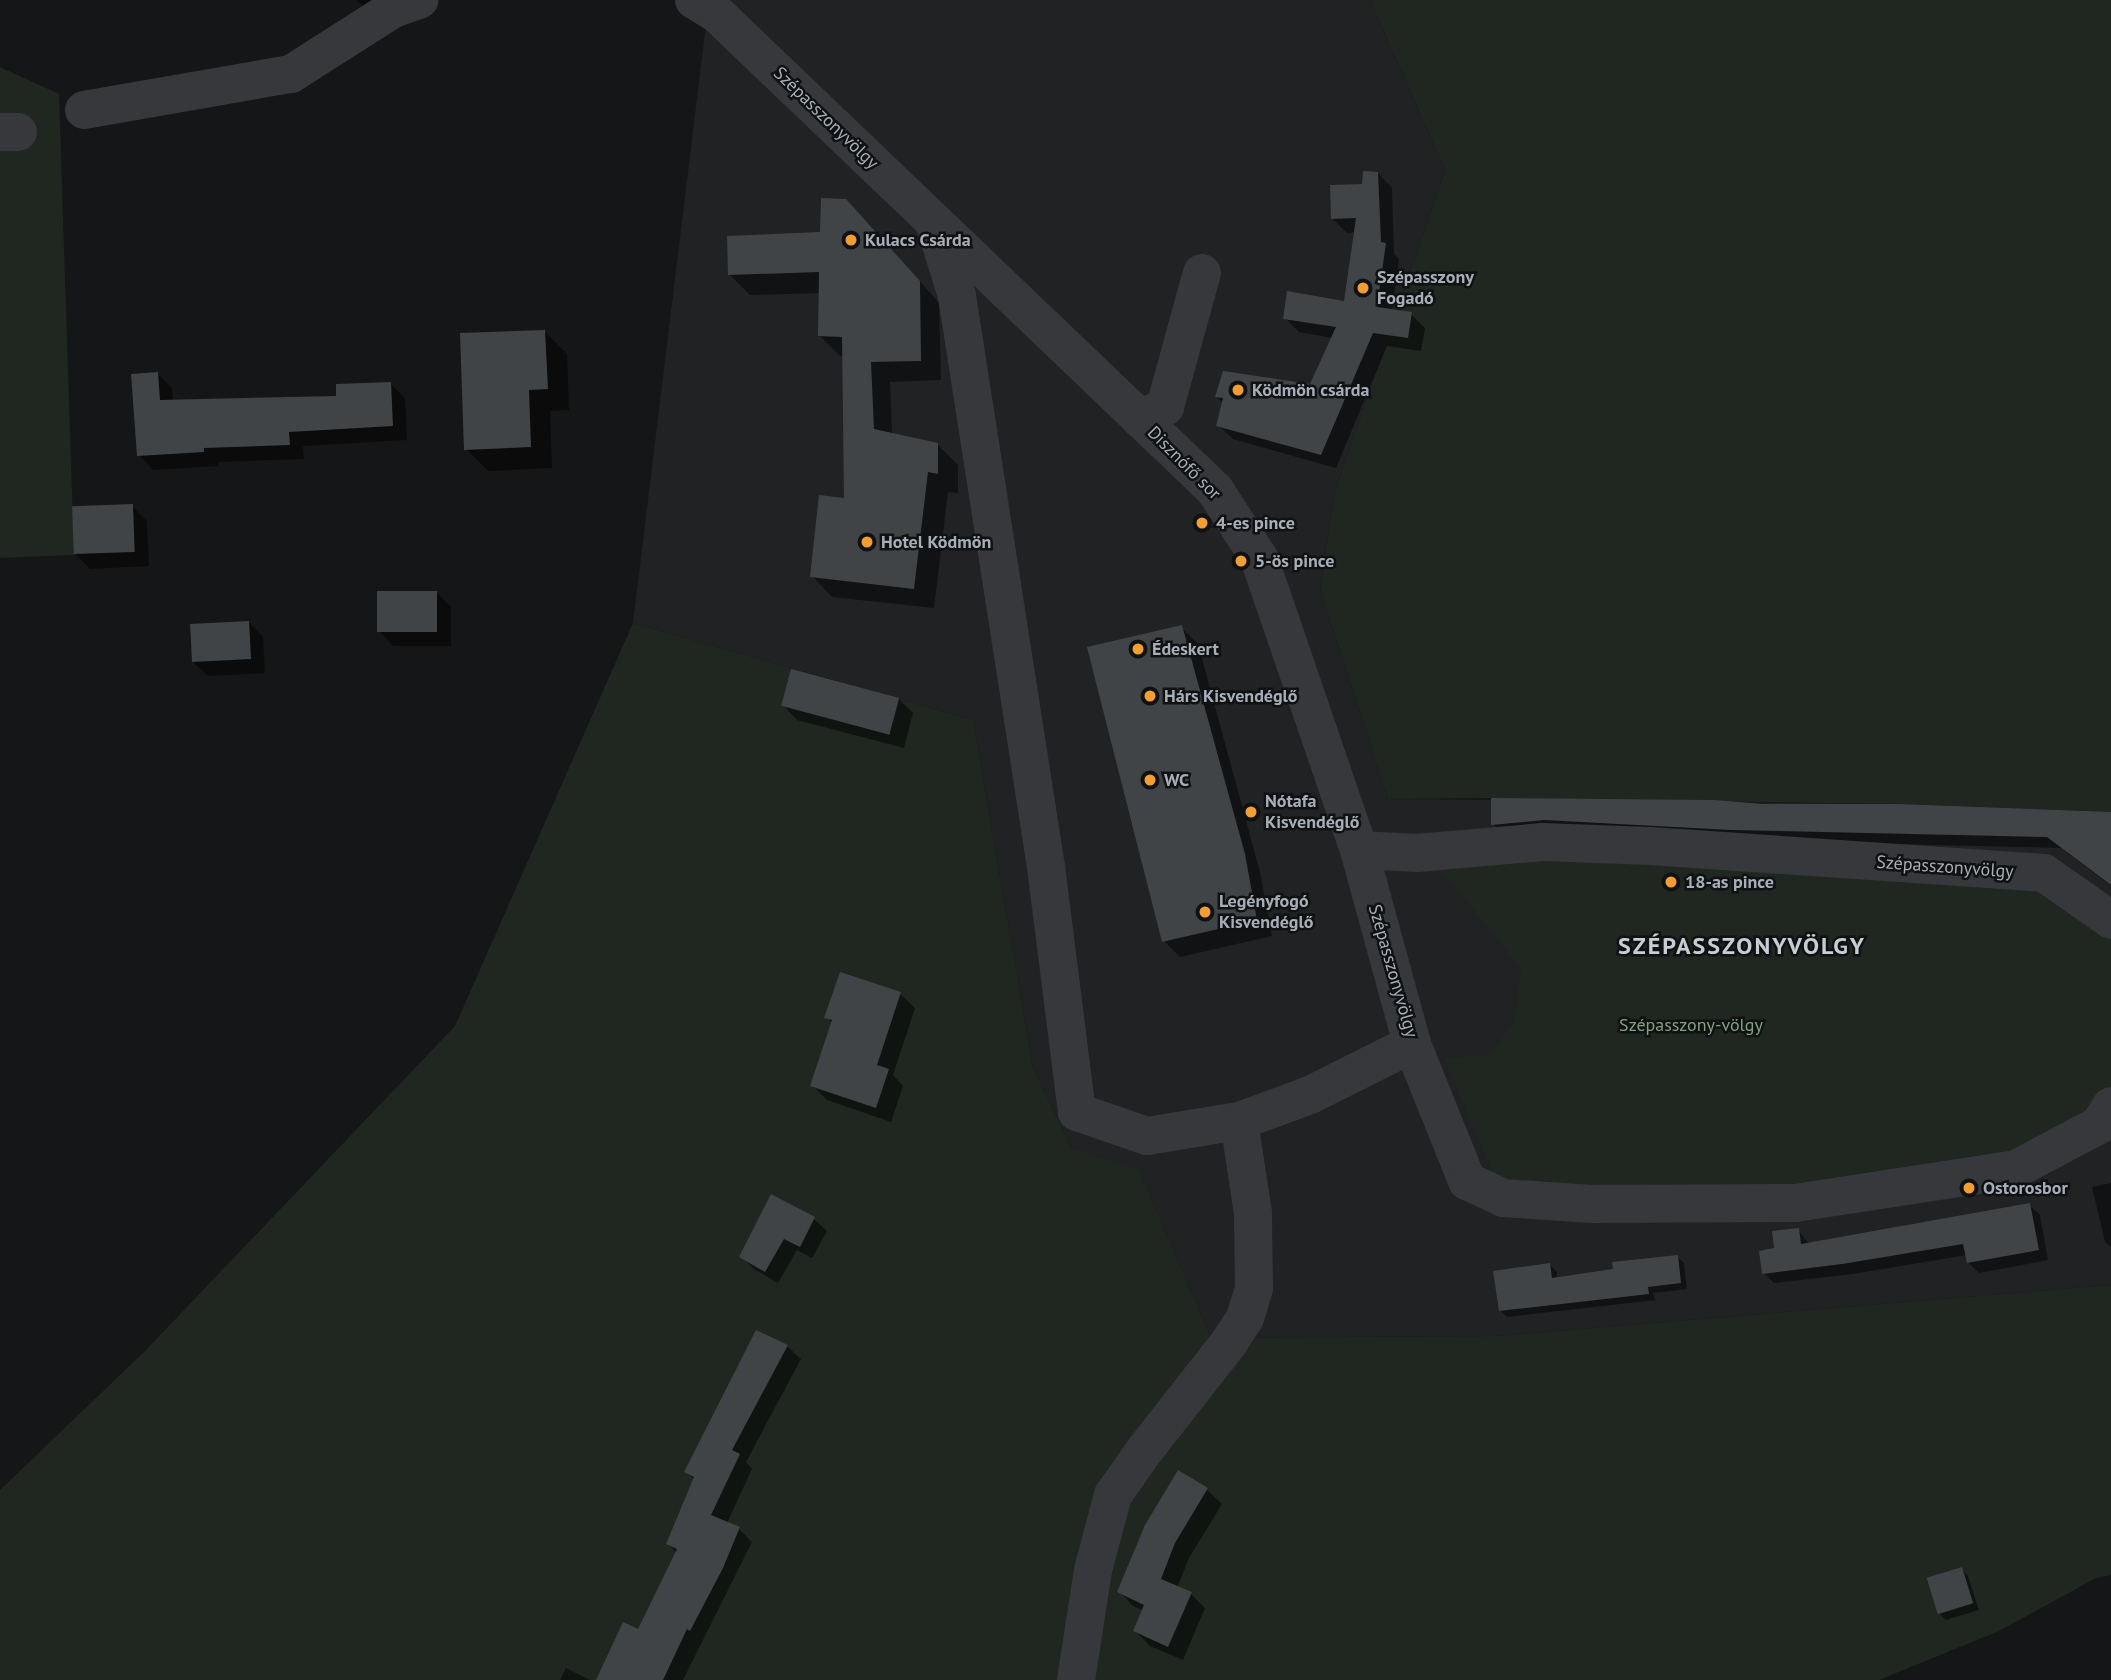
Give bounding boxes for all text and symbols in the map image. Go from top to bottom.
street label: Szépasszonyvölgy [769,62,883,174]
place label: Kulacs Csárda [865,229,971,251]
marker: Kulacs Csárda [843,232,859,248]
place label: Szépasszony Fogadó [1377,267,1474,310]
marker: Szépasszony Fogadó [1355,280,1371,296]
place label: Ködmön csárda [1252,379,1369,401]
marker: Ködmön csárda [1230,382,1246,398]
street label: Disznófő sor [1143,422,1225,504]
place label: 4-es pince [1216,512,1295,534]
marker: 4-es pince [1194,515,1210,531]
place label: Hotel Ködmön [881,531,991,553]
marker: Hotel Ködmön [859,534,875,550]
place label: 5-ös pince [1255,550,1335,572]
marker: 5-ös pince [1233,553,1249,569]
place label: Édeskert [1152,638,1219,660]
marker: Édeskert [1130,641,1146,657]
place label: Hárs Kisvendéglő [1164,685,1297,707]
marker: Hárs Kisvendéglő [1142,688,1158,704]
place label: WC [1164,769,1189,791]
marker: WC [1142,772,1158,788]
place label: Nótafa Kisvendéglő [1265,791,1359,834]
marker: Nótafa Kisvendéglő [1243,804,1259,820]
street label: Szépasszonyvölgy [1876,851,2014,883]
place label: 18-as pince [1685,871,1774,893]
marker: 18-as pince [1663,874,1679,890]
place label: Legényfogó Kisvendéglő [1219,891,1313,934]
street label: Szépasszonyvölgy [1364,902,1422,1040]
marker: Legényfogó Kisvendéglő [1197,904,1213,920]
district label: SZÉPASSZONYVÖLGY [1620,932,1864,960]
park label: Szépasszony-völgy [1619,1014,1763,1036]
place label: Ostorosbor [1983,1177,2068,1199]
marker: Ostorosbor [1961,1180,1977,1196]

